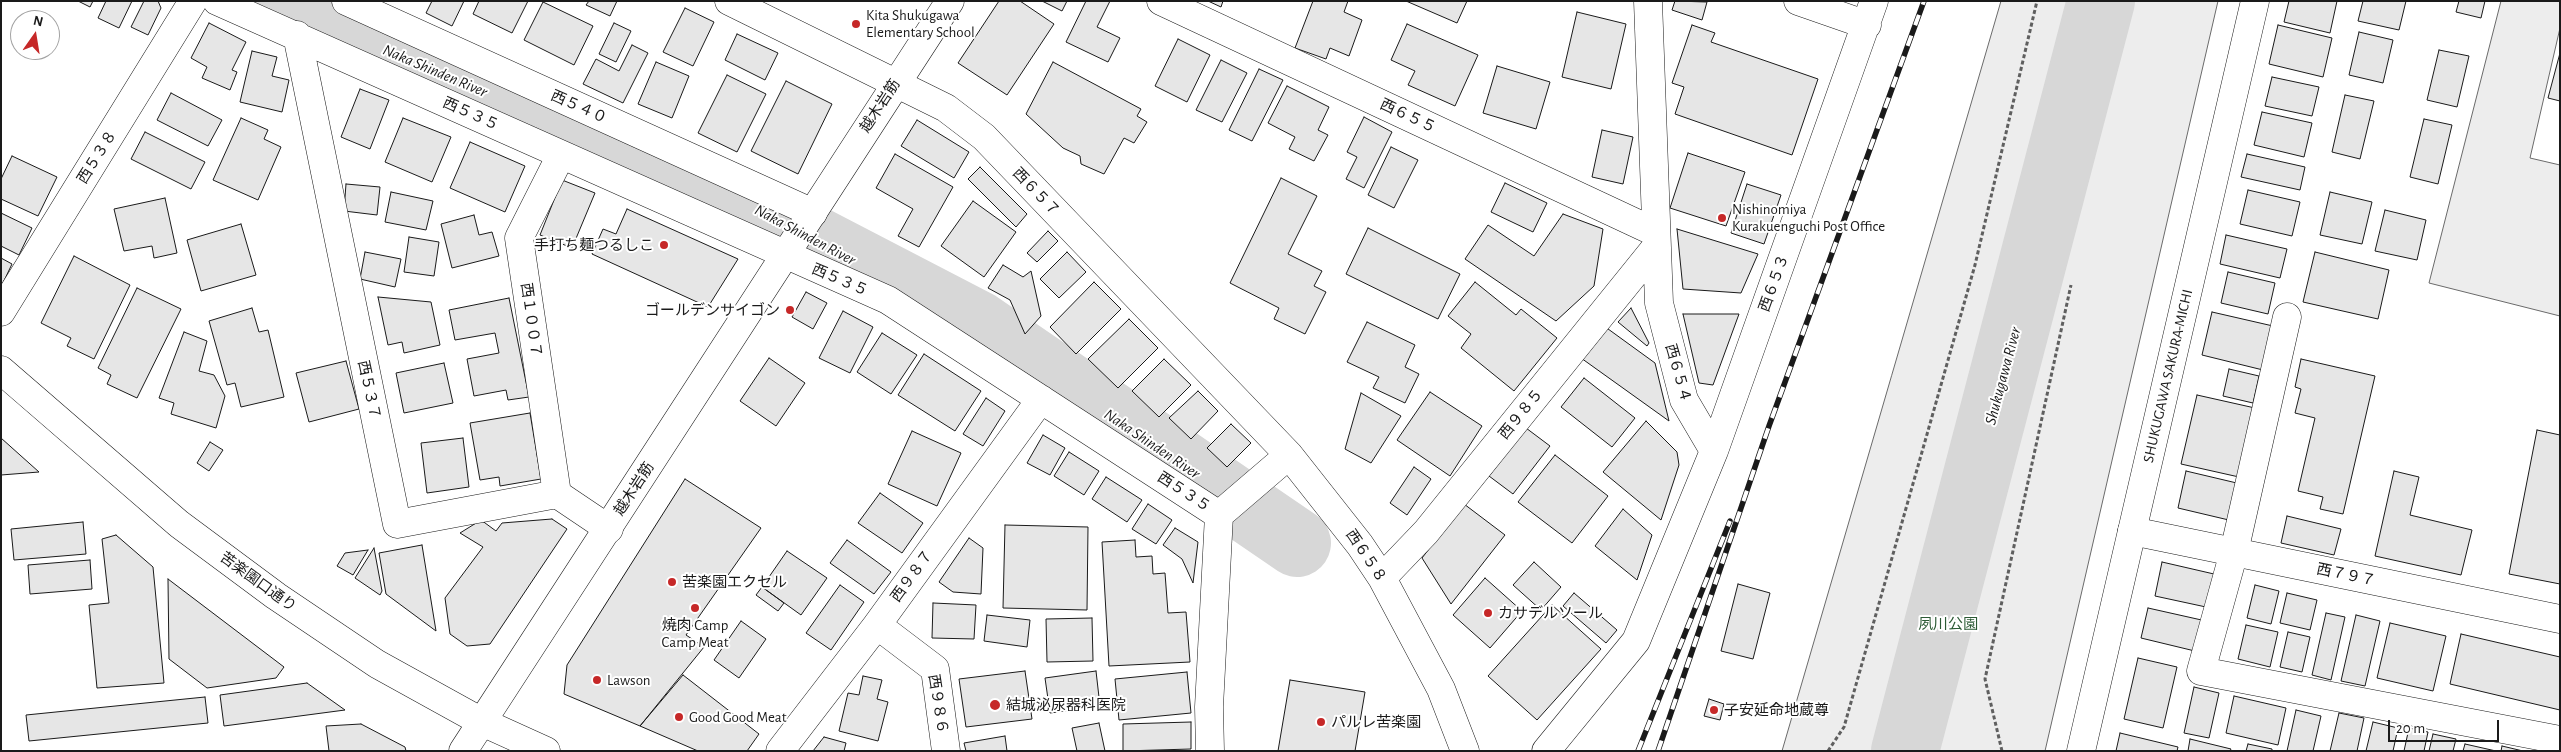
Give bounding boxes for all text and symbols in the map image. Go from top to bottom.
place label: Kita Shukugawa Elementary School [866,6,975,41]
north arrow [10,10,60,60]
text: N [32,13,44,29]
marker: Kita Shukugawa Elementary School [850,18,862,30]
water label: Naka Shinden River [380,40,490,102]
street label: 越木岩筋 [856,76,904,136]
street label: 西５４０ [548,87,610,127]
street label: 西５３５ [440,94,502,134]
street label: 西６５５ [1377,95,1439,137]
street label: 西５３８ [73,127,121,187]
street label: 西６５７ [1009,164,1063,220]
water label: Naka Shinden River [751,200,859,270]
place label: Nishinomiya Kurakuenguchi Post Office [1732,200,1885,235]
marker: Nishinomiya Kurakuenguchi Post Office [1716,212,1728,224]
place label: 手打ち麺つるしこ [534,236,654,254]
marker: 手打ち麺つるしこ [658,239,670,251]
street label: 西６５３ [1755,252,1793,314]
street label: 西５３５ [809,260,871,300]
street label: 西１００７ [517,282,545,358]
street label: SHUKUGAWA SAKURA-MICHI [2139,288,2197,464]
place label: ゴールデンサイゴン [645,301,780,319]
marker: ゴールデンサイゴン [784,304,796,316]
water label: Shukugawa River [1981,325,2025,427]
street label: 西６５４ [1661,342,1695,404]
street label: 西５３７ [354,359,384,421]
street label: 西９８５ [1495,385,1547,443]
water label: Naka Shinden River [1100,405,1204,483]
street label: 越木岩筋 [610,459,658,519]
street label: 西５３５ [1154,468,1214,516]
street label: 西６５８ [1342,526,1390,586]
street label: 西９８７ [887,546,937,606]
street label: 苦楽園口通り [216,548,300,616]
street label: 西７９７ [2315,560,2377,590]
place label: 苦楽園エクセル [682,573,787,591]
marker: 苦楽園エクセル [666,576,678,588]
marker: 焼肉 Camp Camp Meat [689,602,701,614]
place label: カサデルソール [1498,604,1603,622]
marker: カサデルソール [1482,607,1494,619]
park label: 夙川公園 [1918,615,1978,633]
place label: 焼肉 Camp Camp Meat [662,616,728,651]
place label: Lawson [607,671,651,689]
street label: 西９８６ [924,673,952,735]
marker: Lawson [591,674,603,686]
place label: 結城泌尿器科医院 [1006,696,1126,714]
marker: 結城泌尿器科医院 [988,698,1002,712]
place label: 子安延命地蔵尊 [1724,701,1829,719]
marker: 子安延命地蔵尊 [1708,704,1720,716]
place label: Good Good Meat [689,708,787,726]
scale bar [2391,710,2502,742]
marker: Good Good Meat [673,711,685,723]
place label: パルレ苦楽園 [1331,713,1421,731]
marker: パルレ苦楽園 [1315,716,1327,728]
text: 20 m [2396,721,2425,736]

